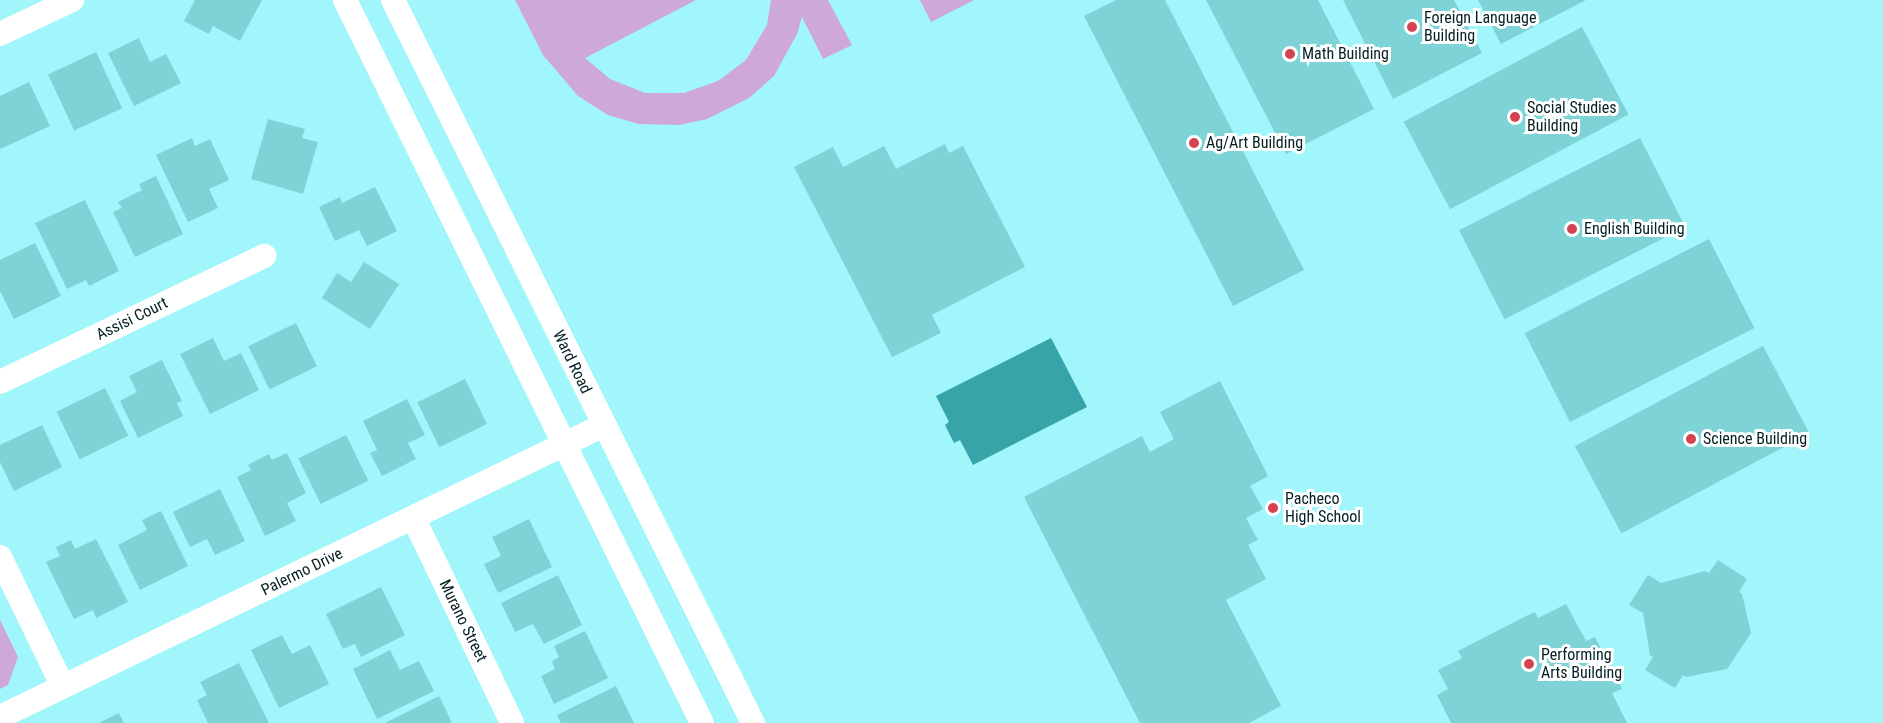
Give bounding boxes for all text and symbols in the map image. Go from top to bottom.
place label: Foreign Language Building [1424,8,1536,46]
marker: Foreign Language Building [1405,20,1419,34]
place label: Math Building [1302,44,1389,64]
marker: Math Building [1283,47,1297,61]
place label: Social Studies Building [1527,98,1617,136]
marker: Social Studies Building [1508,110,1522,124]
place label: Ag/Art Building [1206,133,1303,153]
marker: Ag/Art Building [1187,136,1201,150]
place label: English Building [1584,219,1685,239]
marker: English Building [1565,222,1579,236]
street label: Assisi Court [93,294,171,344]
street label: Ward Road [548,327,596,397]
place label: Science Building [1703,429,1807,449]
marker: Science Building [1684,432,1698,446]
place label: Pacheco High School [1285,489,1361,527]
marker: Pacheco High School [1266,501,1280,515]
street label: Palermo Drive [258,544,346,600]
street label: Murano Street [435,577,491,665]
place label: Performing Arts Building [1541,645,1622,683]
marker: Performing Arts Building [1522,657,1536,671]

